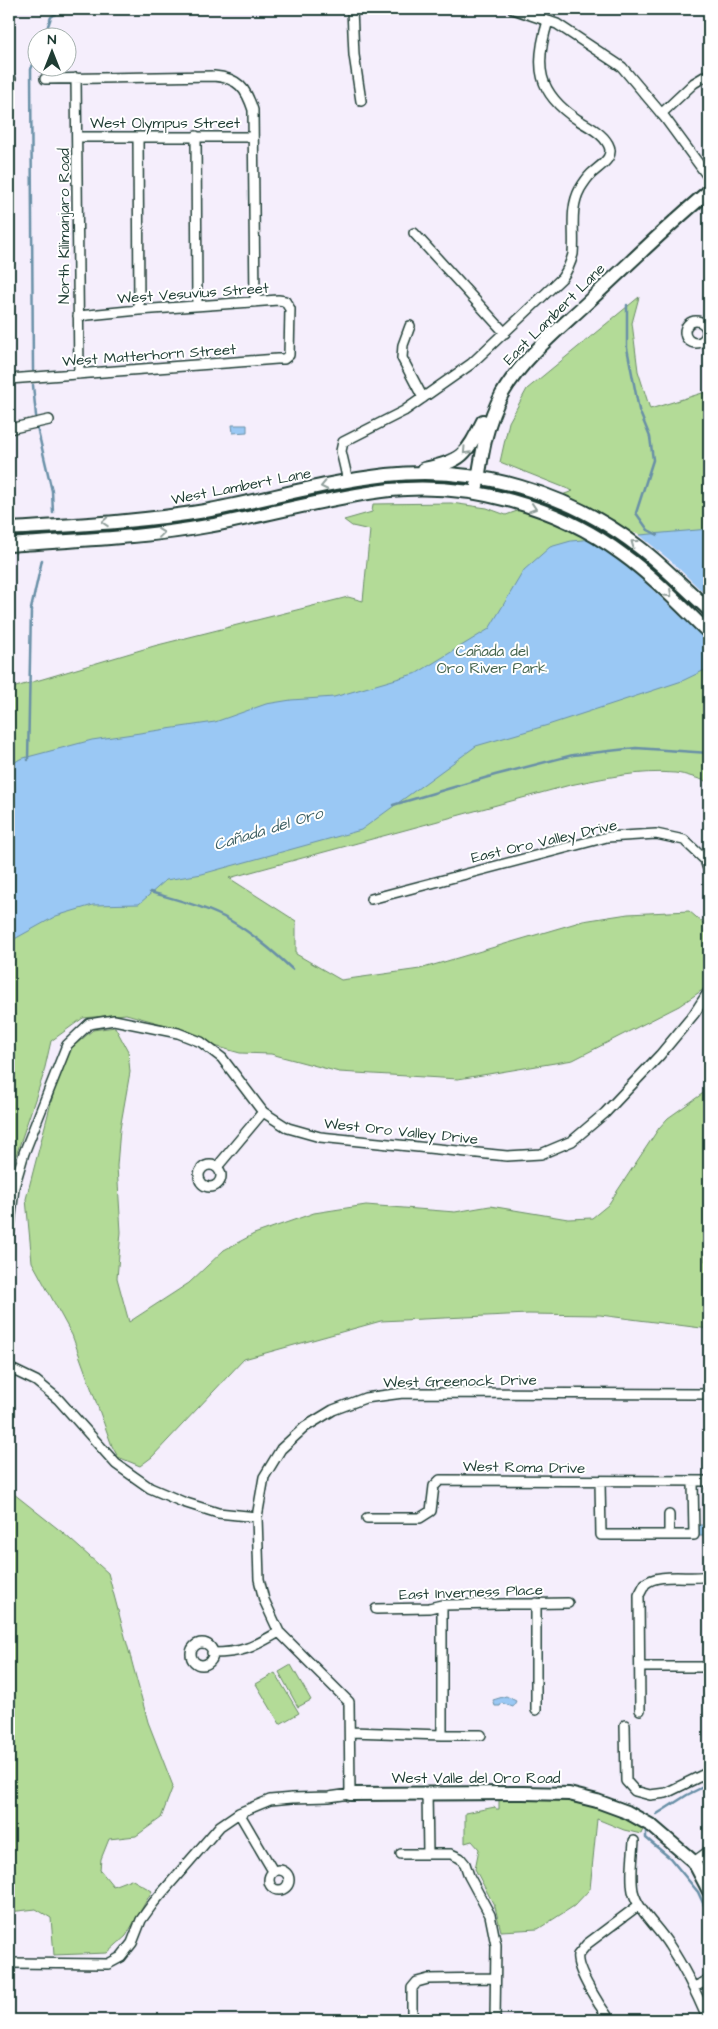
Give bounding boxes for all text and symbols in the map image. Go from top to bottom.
north arrow [28,28,78,78]
text: N [48,30,57,50]
street label: West Olympus Street [90,113,240,135]
street label: North Kilimanjaro Road [54,148,75,304]
street label: East Lambert Lane [499,259,610,370]
street label: West Vesuvius Street [117,278,270,309]
street label: West Matterhorn Street [61,339,237,372]
one-way arrow [463,445,472,454]
street label: West Lambert Lane [169,463,313,510]
one-way arrow [320,481,328,491]
one-way arrow [528,502,537,512]
one-way arrow [101,517,109,528]
one-way arrow [158,528,166,539]
one-way arrow [630,540,640,549]
one-way arrow [663,588,672,597]
park label: Cañada del Oro River Park [437,641,547,679]
water label: Cañada del Oro [211,802,326,856]
street label: East Oro Valley Drive [469,814,619,869]
street label: West Oro Valley Drive [323,1113,479,1151]
street label: West Greenock Drive [383,1370,537,1393]
street label: West Roma Drive [463,1456,585,1479]
street label: East Inverness Place [399,1579,543,1606]
street label: West Valle del Oro Road [391,1768,561,1789]

